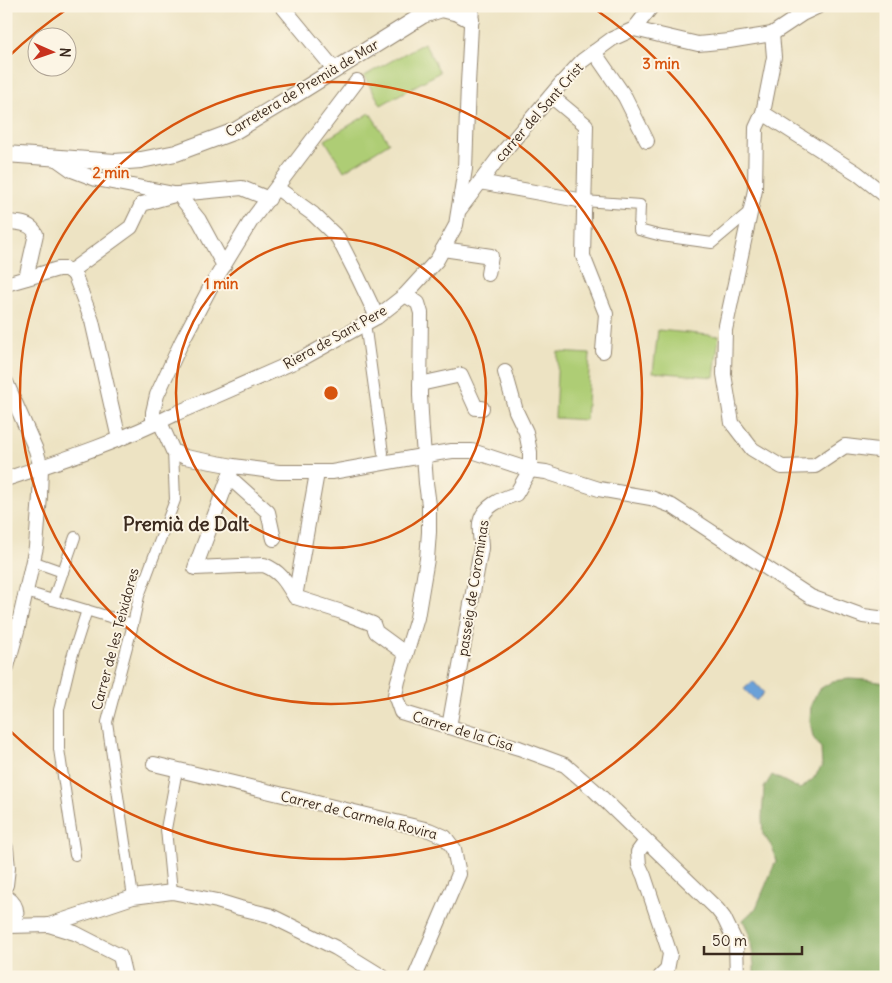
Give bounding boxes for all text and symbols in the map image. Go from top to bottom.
north arrow [28,28,78,78]
street label: Carretera de Premià de Mar [222,35,382,141]
text: N [56,47,74,58]
text: 3 min [642,54,680,73]
street label: carrer del Sant Crist [491,58,587,165]
text: 2 min [93,163,130,182]
text: 1 min [204,274,239,293]
street label: Riera de Sant Pere [280,301,390,373]
centre of rings [322,384,340,402]
district label: Premià de Dalt [123,512,250,536]
street label: passeig de Corominas [453,519,493,657]
street label: Carrer de les Teixidores [87,566,143,712]
street label: Carrer de la Cisa [410,707,516,755]
street label: Carrer de Carmela Rovira [279,787,439,843]
scale bar [704,923,802,955]
text: 50 m [712,931,747,950]

